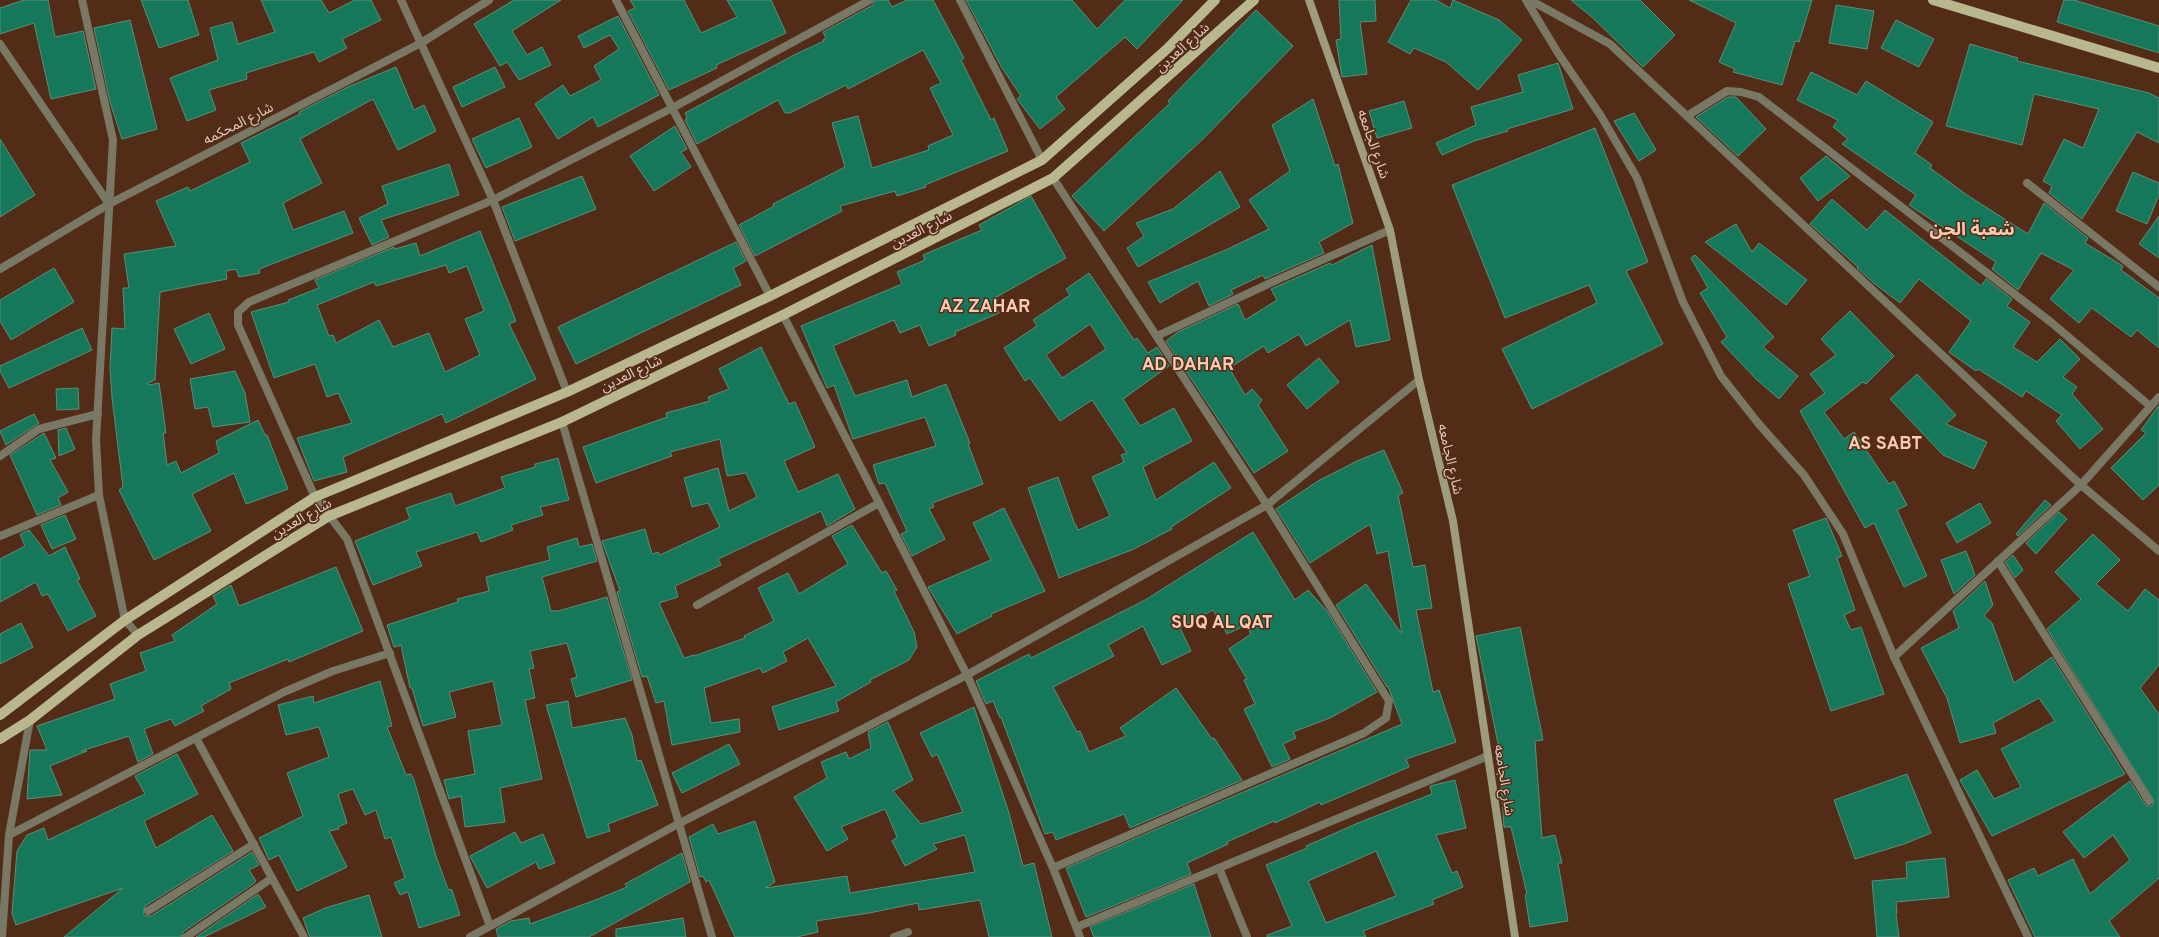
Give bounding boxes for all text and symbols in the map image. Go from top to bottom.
street label: شارع العدين [1153,19,1214,77]
street label: شارع المحكمه [201,99,277,150]
street label: شارع الجامعه [1352,108,1392,182]
street label: شارع العدين [888,208,956,254]
district label: شعبة الجن [1930,219,2014,242]
district label: AZ ZAHAR [939,296,1031,319]
street label: شارع العدين [598,352,666,398]
district label: AD DAHAR [1142,354,1234,377]
street label: شارع الجامعه [1432,422,1466,497]
district label: AS SABT [1848,433,1922,456]
street label: شارع العدين [269,495,335,544]
district label: SUQ AL QAT [1171,612,1273,635]
street label: شارع الجامعه [1489,743,1518,817]

